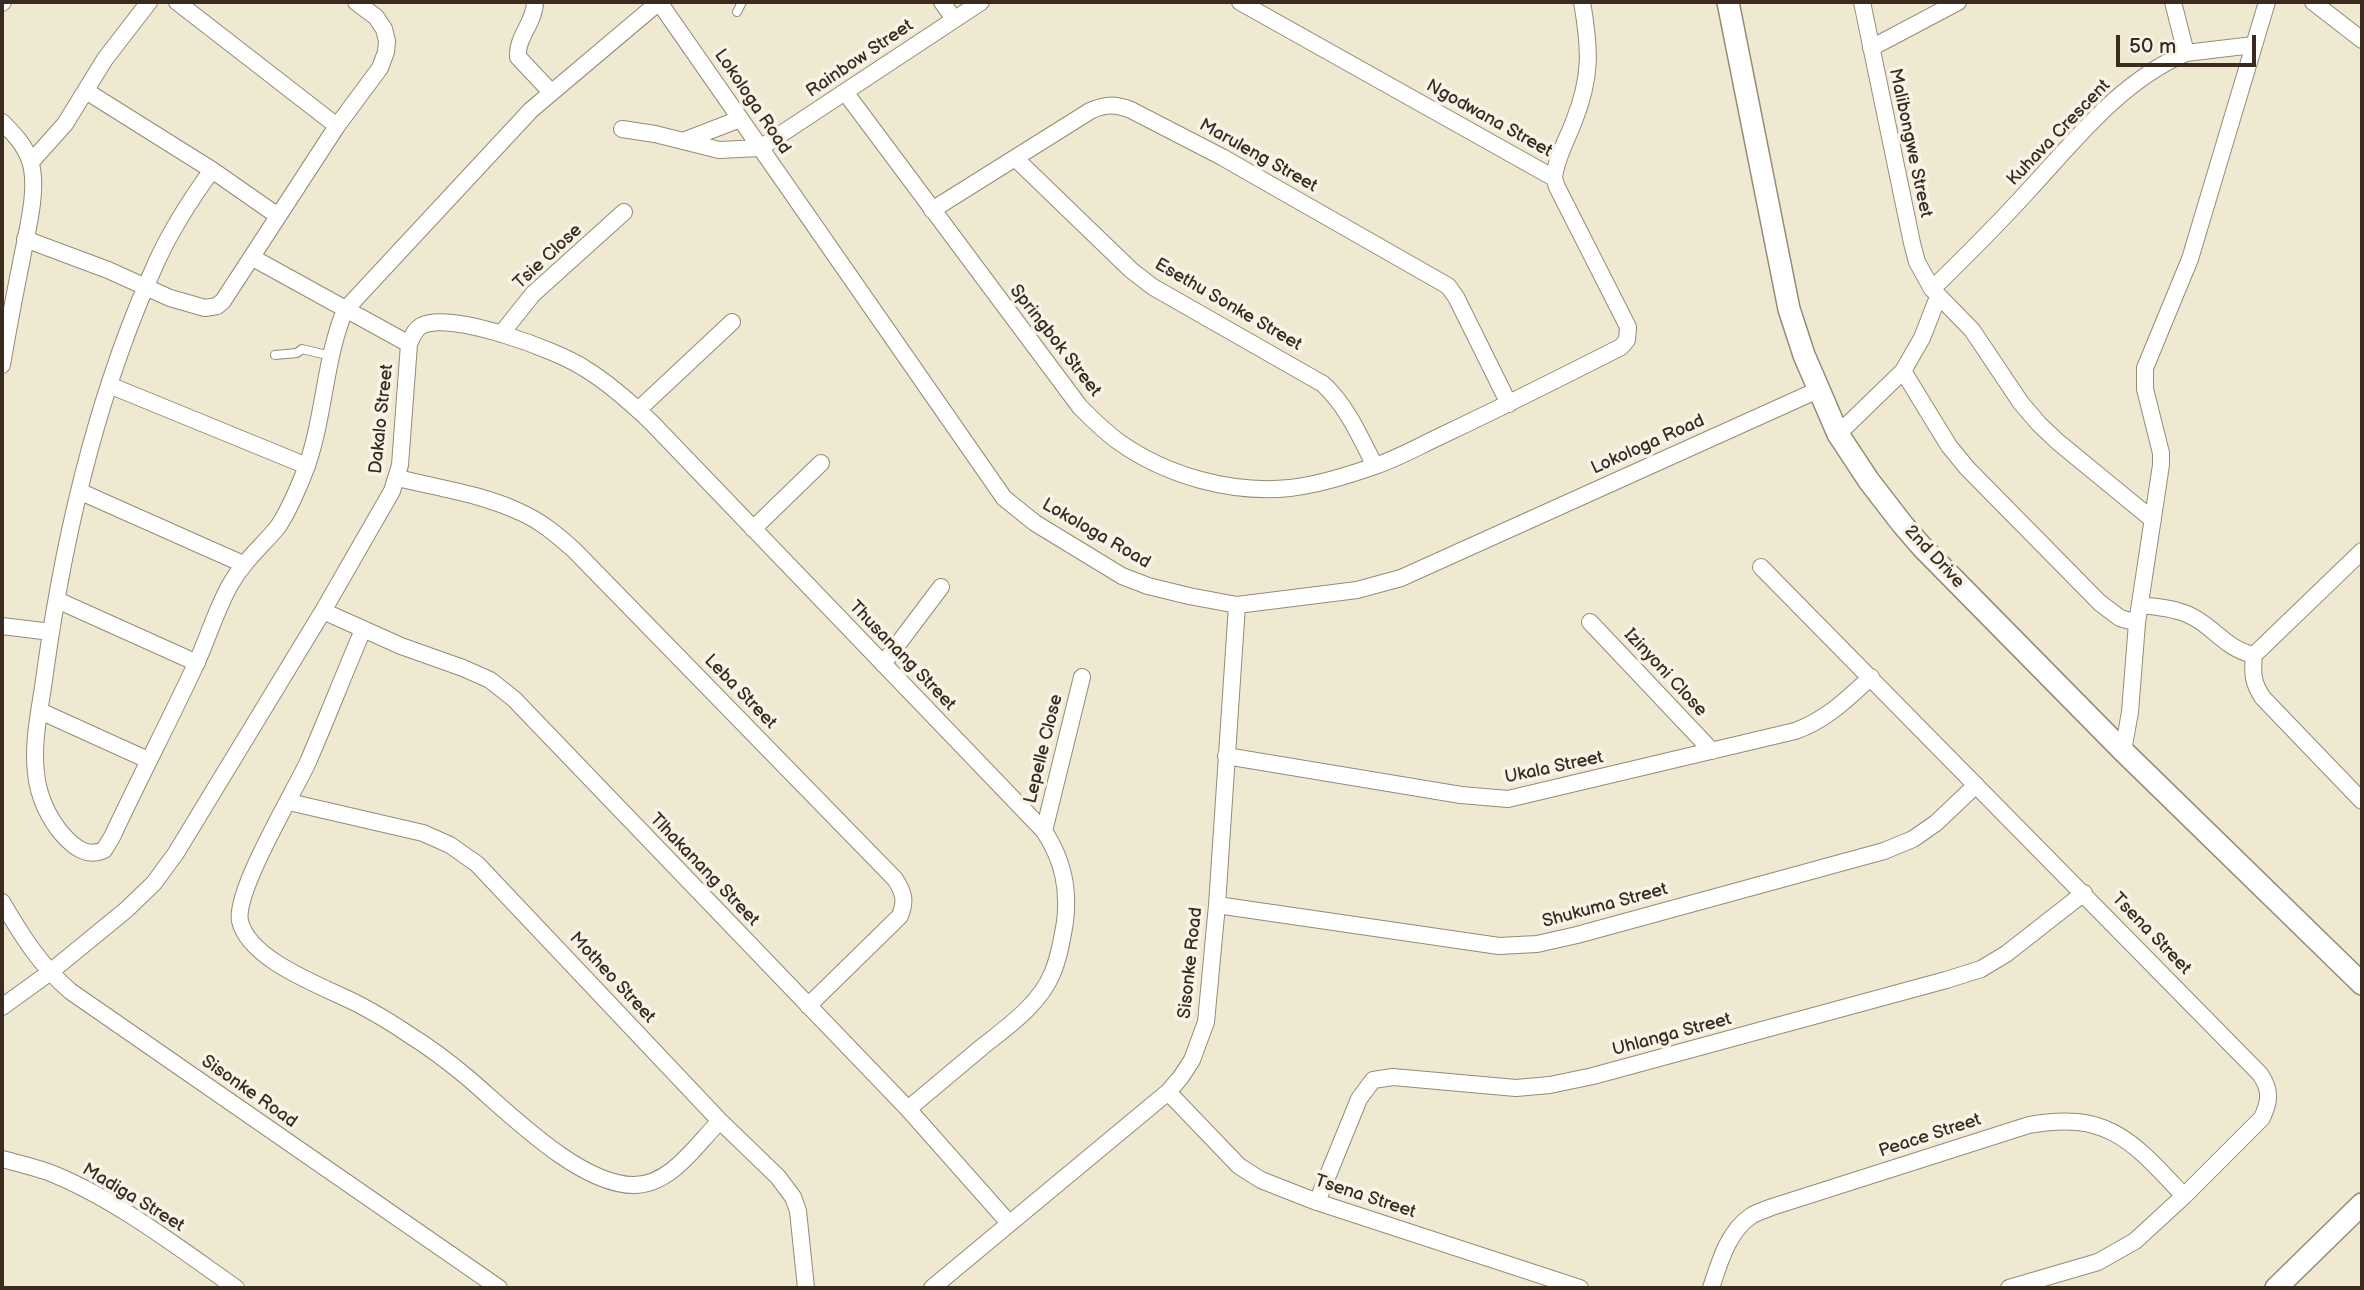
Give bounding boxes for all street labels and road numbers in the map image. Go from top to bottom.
street label: Rainbow Street [803,15,917,103]
street label: Lokologa Road [709,45,795,159]
street label: Malibongwe Street [1884,67,1936,219]
street label: Ngodwana Street [1422,75,1556,163]
street label: Kuhava Crescent [2003,75,2115,191]
street label: Maruleng Street [1195,115,1321,197]
street label: Tsie Close [509,220,587,294]
street label: Esethu Sonke Street [1151,254,1305,356]
street label: Springbok Street [1005,281,1105,401]
street label: Dakalo Street [366,363,398,475]
street label: Lokologa Road [1588,410,1708,480]
street label: Lokologa Road [1038,494,1154,574]
street label: 2nd Drive [1899,521,1969,593]
street label: Thusanang Street [844,597,960,715]
street label: Izinyoni Close [1619,625,1711,721]
street label: Leba Street [699,650,781,734]
street label: Lepelle Close [1020,692,1068,806]
street label: Ukala Street [1503,747,1605,789]
street label: Tlhakanang Street [645,809,763,931]
street label: Shukuma Street [1540,879,1670,933]
street label: Tsena Street [2107,889,2195,979]
street label: Sisonke Road [1174,906,1208,1020]
street label: Motheo Street [564,928,660,1028]
street label: Uhlanga Street [1610,1009,1734,1061]
street label: Sisonke Road [197,1051,301,1133]
street label: Peace Street [1876,1109,1984,1163]
street label: Madiga Street [78,1159,188,1237]
street label: Tsena Street [1312,1171,1418,1223]

